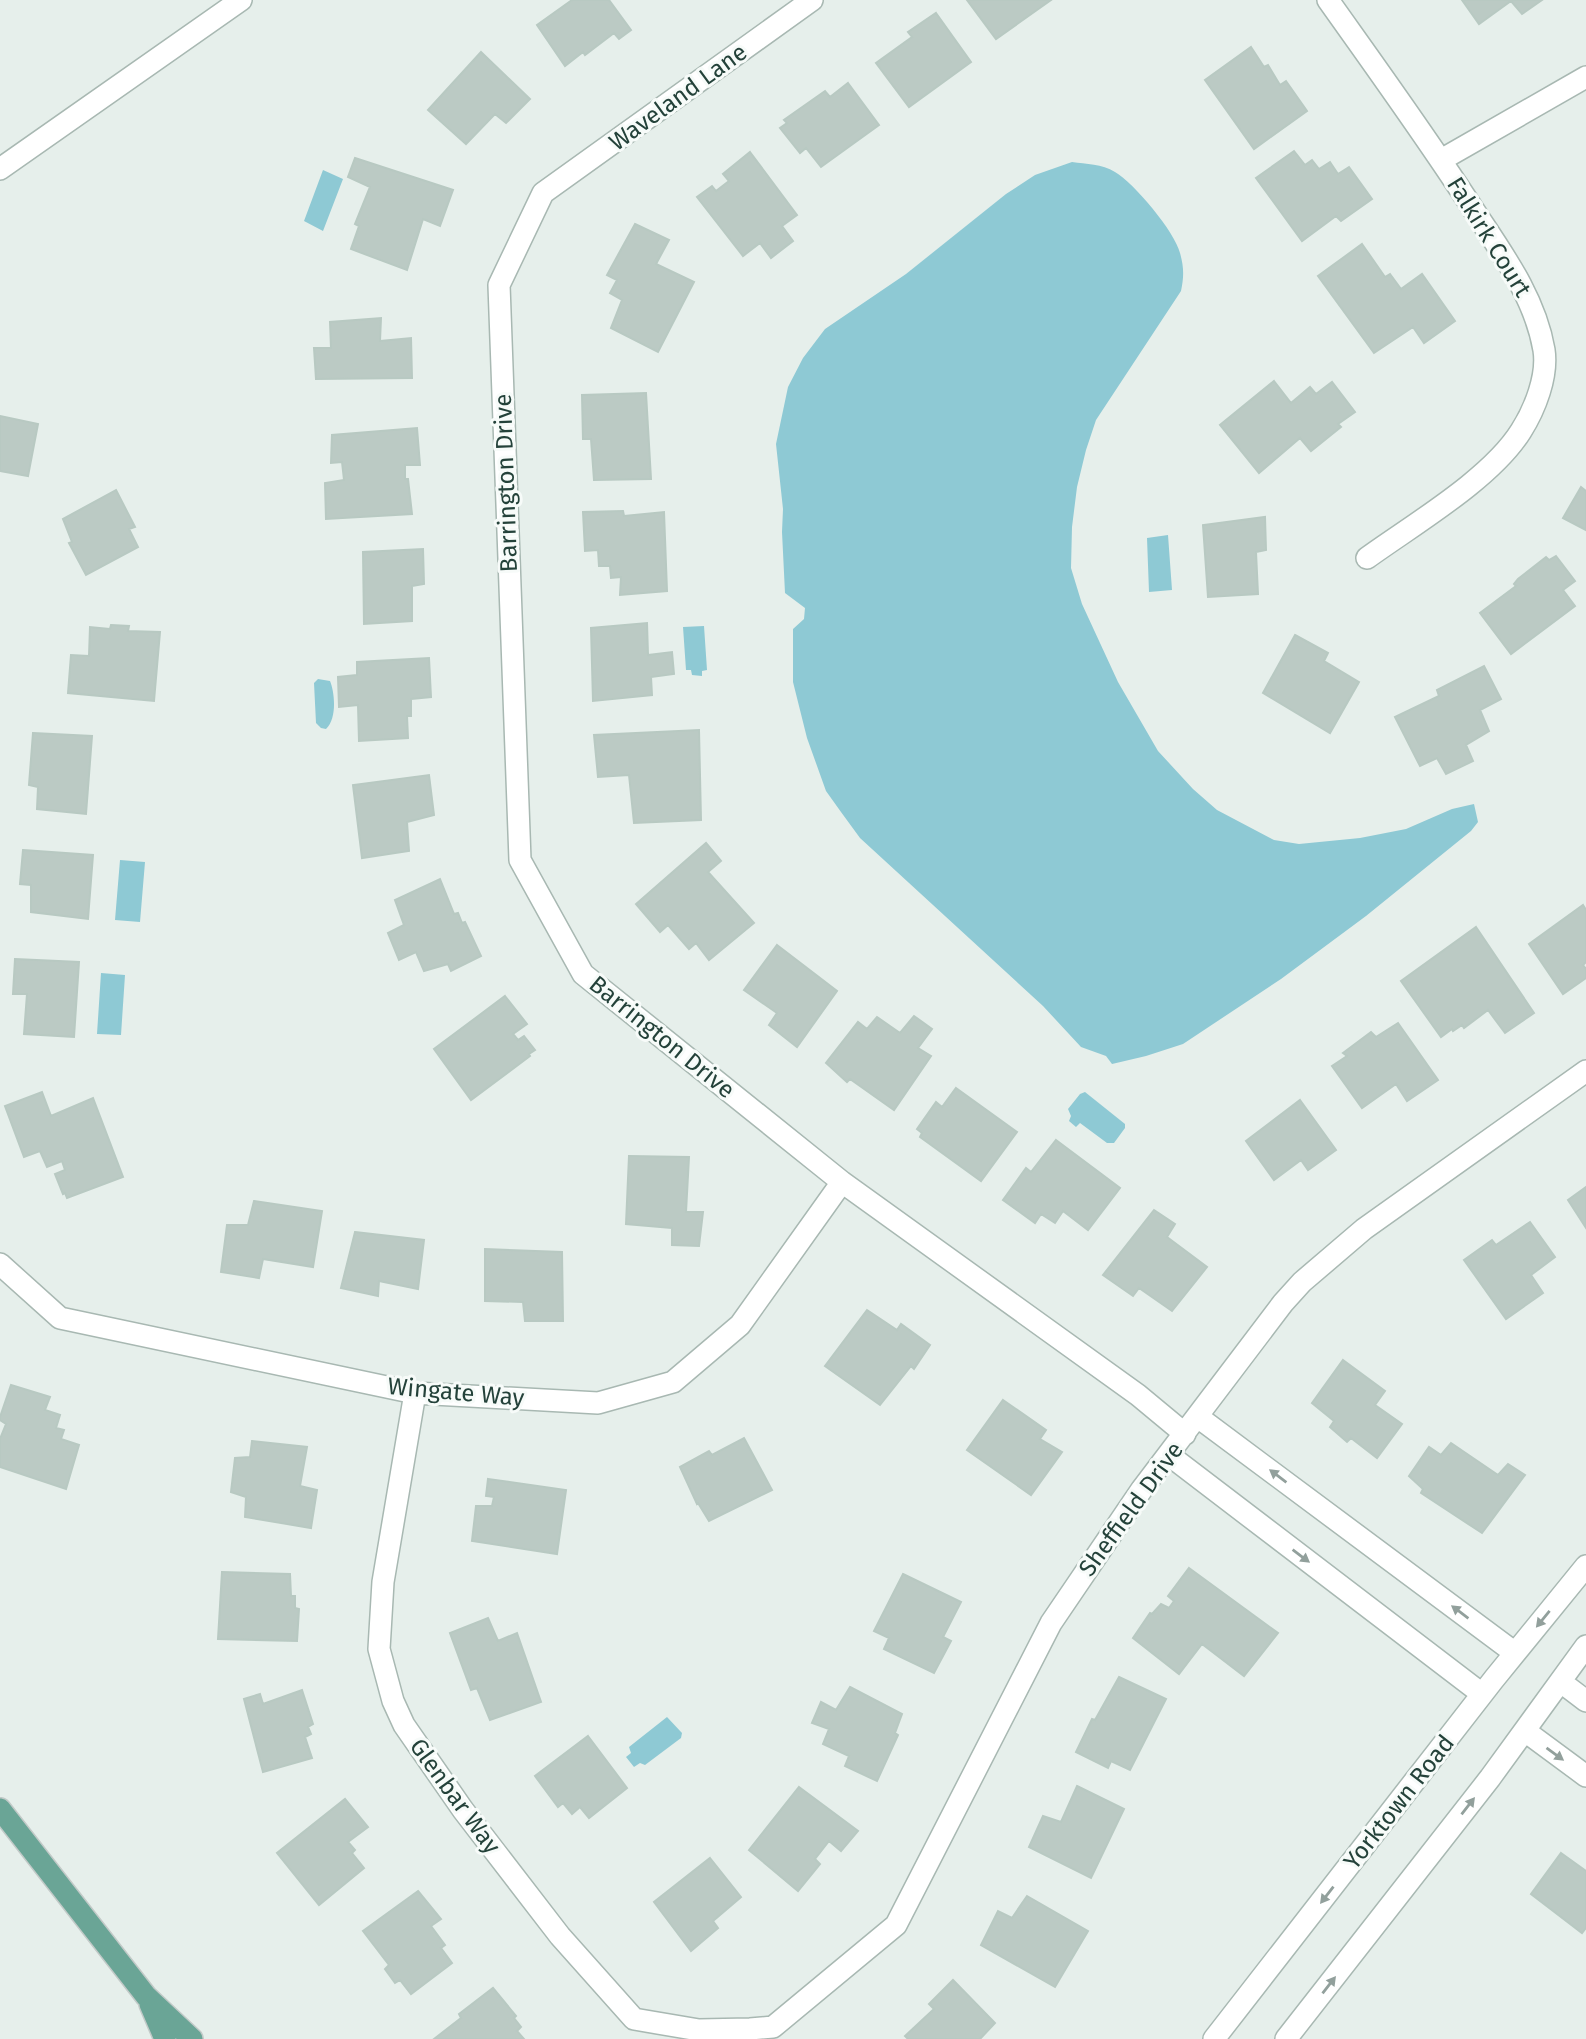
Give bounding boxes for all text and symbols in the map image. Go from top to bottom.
street label: Waveland Lane [604,38,752,156]
street label: Falkirk Court [1441,172,1537,302]
street label: Barrington Drive [489,393,523,573]
street label: Barrington Drive [584,970,740,1104]
street label: Wingate Way [386,1372,526,1412]
street label: Sheffield Drive [1073,1436,1189,1582]
one-way arrow [1269,1469,1287,1484]
one-way arrow [1292,1548,1310,1562]
one-way arrow [1451,1606,1469,1620]
one-way arrow [1535,1610,1550,1628]
street label: Yorktown Road [1338,1729,1460,1875]
street label: Glenbar Way [404,1733,506,1859]
one-way arrow [1546,1746,1564,1761]
one-way arrow [1461,1797,1476,1815]
one-way arrow [1321,1886,1335,1904]
one-way arrow [1321,1977,1336,1995]

